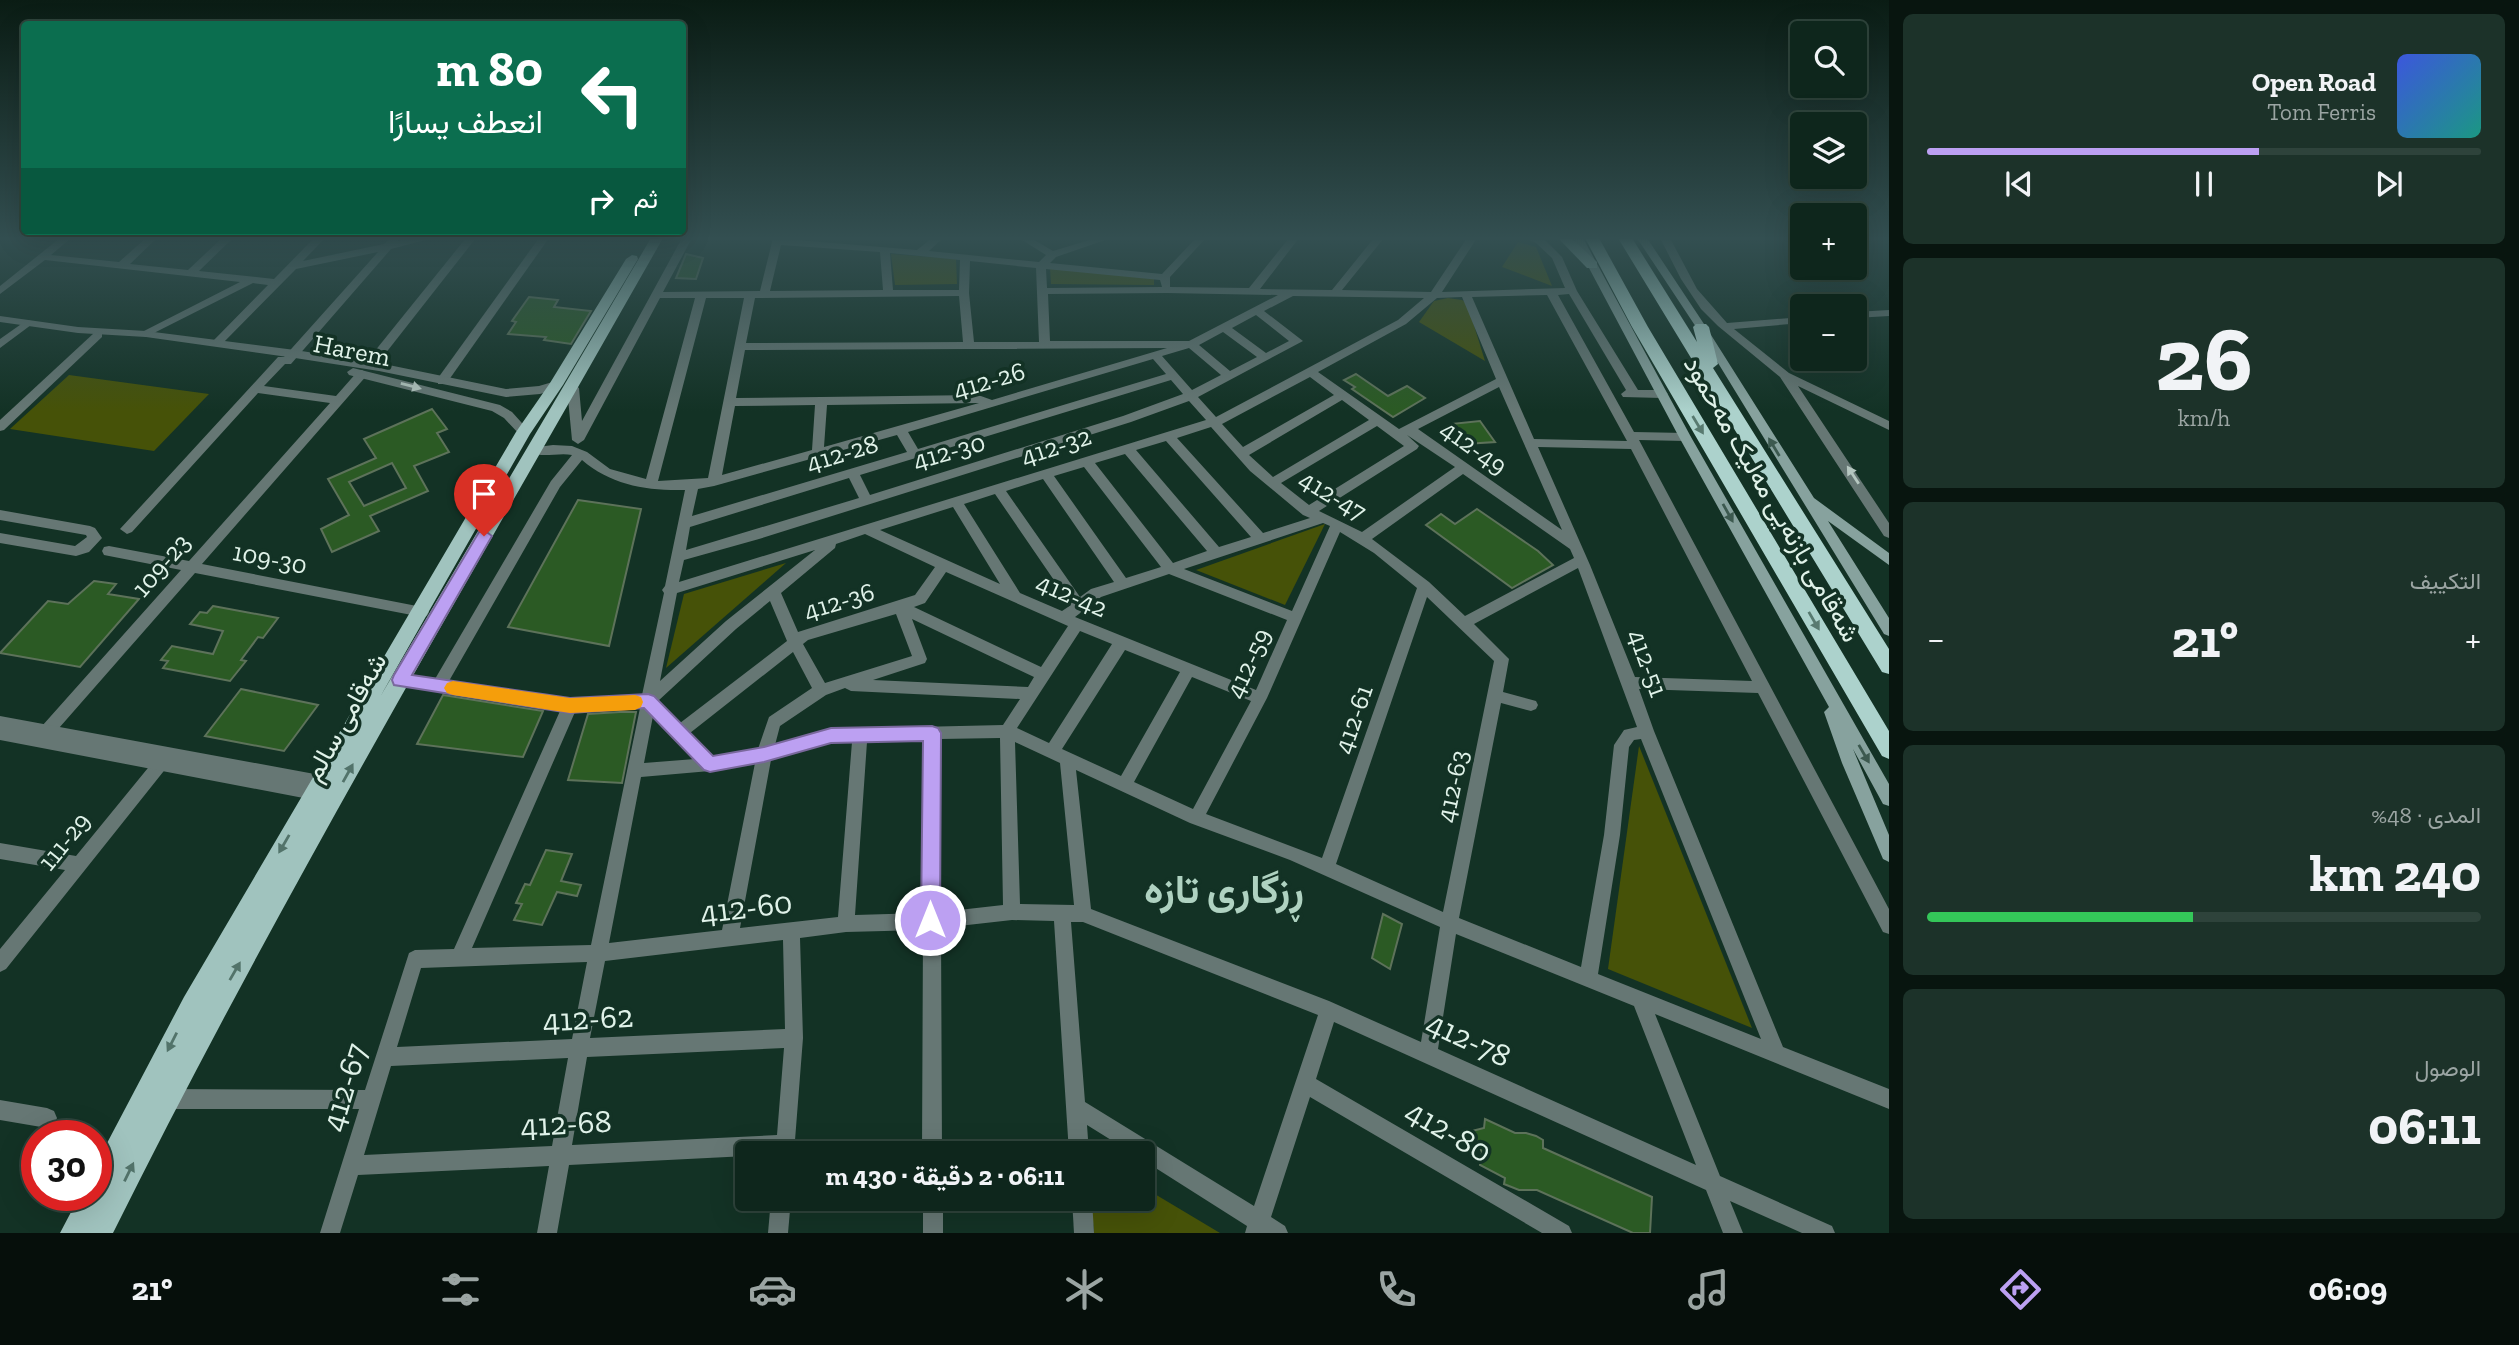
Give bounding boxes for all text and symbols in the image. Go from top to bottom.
map controls [1790,21,1867,371]
button: search [1790,21,1867,98]
text: 80 m [436,40,543,99]
icon: left [567,49,658,140]
text: Open Road [2252,66,2376,98]
text: Tom Ferris [2267,98,2376,126]
text: انعطف يسارًا [388,103,543,141]
button: layers [1790,112,1867,189]
icon: previous [2000,165,2038,203]
icon: pause [2185,165,2223,203]
icon: next [2370,165,2408,203]
icon: right [582,182,620,220]
text: ثم [634,183,658,215]
button: + [1790,203,1867,280]
button: − [1790,294,1867,371]
text: 26 [2155,304,2253,413]
street label: Harem [311,327,394,373]
street label: شەقامی بازنەیی مەلیک مەحمود [1677,350,1867,648]
street label: 412-26 [949,355,1029,405]
one-way arrow [400,381,422,392]
text: km/h [2178,404,2230,432]
street label: 412-49 [1434,413,1514,481]
one-way arrow [1692,415,1704,435]
street label: 412-32 [1017,420,1095,472]
street label: 412-30 [909,425,989,477]
street label: 412-28 [802,427,882,479]
one-way arrow [1768,438,1781,457]
street label: 412-47 [1294,463,1372,527]
pin [454,464,514,536]
one-way arrow [1847,466,1860,485]
icon: arrive [465,475,503,513]
one-way arrow [1722,504,1734,523]
street label: 109-23 [125,527,197,603]
street label: 109-30 [230,535,310,581]
street label: 412-42 [1032,566,1112,624]
text: التكييف [2410,567,2481,595]
street label: 412-36 [800,575,878,627]
text: 21° [2171,608,2238,670]
one-way arrow [1807,612,1820,631]
text: − [1927,616,1945,662]
text: + [2465,616,2481,662]
street label: 412-59 [1218,623,1278,703]
street label: 412-51 [1621,625,1675,701]
street label: شەقامی سالم [297,648,394,787]
street label: 412-61 [1326,681,1380,757]
one-way arrow [1858,745,1870,764]
street label: 412-63 [1429,747,1475,825]
one-way arrow [342,763,354,783]
text: المدى · 48% [2371,801,2481,829]
street label: 111-29 [31,805,97,877]
one-way arrow [278,835,290,854]
text: 240 km [2309,842,2481,904]
district label: ڕزگاری تازە [1144,865,1304,922]
street label: 412-60 [698,882,794,932]
position arrow [893,883,967,957]
one-way arrow [229,961,241,980]
street label: 412-62 [542,997,634,1039]
street label: 412-78 [1421,1003,1517,1075]
one-way arrow [167,1032,178,1052]
street label: 412-67 [313,1039,375,1135]
text: الوصول [2415,1054,2481,1082]
street label: 412-80 [1399,1091,1499,1171]
text: 06:11 [2368,1095,2481,1157]
street label: 412-68 [519,1102,613,1144]
speed limit sign: 30 [21,1120,112,1211]
text: 06:11 · 2 دقيقة · 430 m [825,1160,1065,1192]
one-way arrow [123,1162,135,1182]
icon: filters [436,1265,485,1314]
icon: car [748,1265,797,1314]
icon: climate [1060,1265,1109,1314]
icon: phone [1372,1265,1421,1314]
icon: music [1684,1265,1733,1314]
icon: directions [1996,1265,2045,1314]
text: 21° [132,1270,173,1308]
text: 06:09 [2308,1270,2387,1308]

